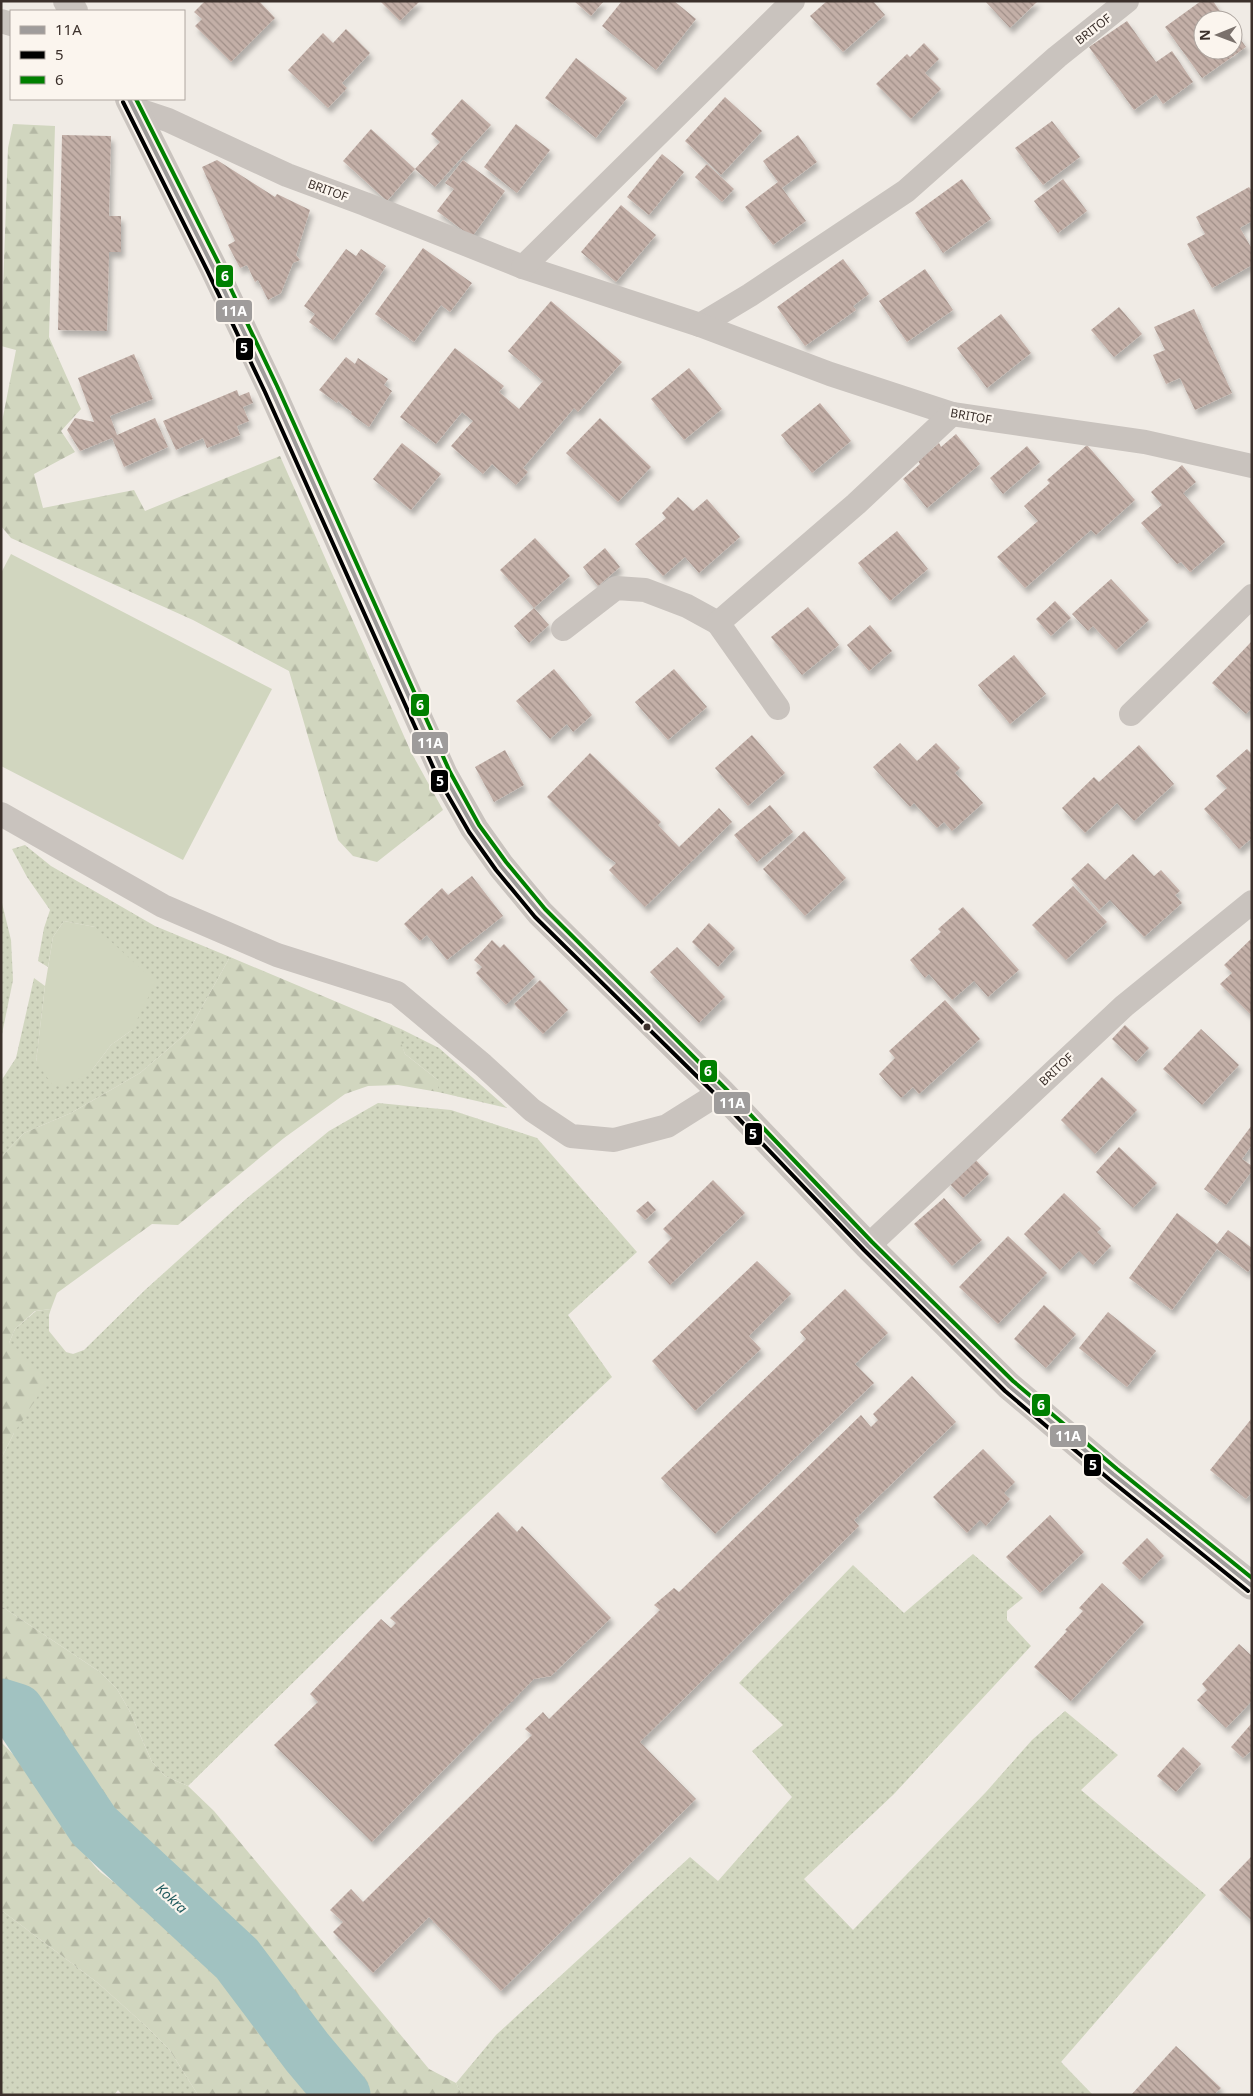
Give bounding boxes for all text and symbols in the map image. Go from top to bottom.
legend [10,10,185,100]
street label: BRITOF [1071,10,1115,48]
north arrow [1193,10,1243,60]
text: 11A [55,19,82,39]
text: N [1195,29,1214,41]
text: 5 [55,44,64,64]
text: 6 [55,69,64,89]
street label: BRITOF [306,175,350,205]
line badge: 6 [215,264,234,288]
text: 6 [221,266,229,285]
line badge: 11A [215,299,253,323]
text: 11A [221,301,247,320]
line badge: 5 [235,337,254,361]
text: 5 [240,338,248,357]
street label: BRITOF [949,404,993,428]
line badge: 6 [410,693,430,717]
text: 6 [416,695,424,714]
line badge: 11A [411,731,449,755]
text: 11A [417,733,443,752]
line badge: 5 [430,769,449,793]
text: 5 [436,771,444,790]
unlabelled marker [642,1022,652,1032]
street label: BRITOF [1035,1049,1077,1089]
line badge: 6 [699,1059,718,1083]
text: 6 [704,1061,712,1080]
line badge: 11A [713,1091,751,1115]
text: 11A [719,1093,745,1112]
line badge: 5 [744,1122,763,1146]
text: 5 [749,1124,757,1143]
line badge: 6 [1031,1393,1051,1417]
text: 6 [1037,1395,1045,1414]
line badge: 11A [1049,1424,1087,1448]
text: 11A [1055,1426,1081,1445]
line badge: 5 [1083,1453,1102,1477]
text: 5 [1089,1455,1097,1474]
water label: Kokra [152,1879,192,1917]

